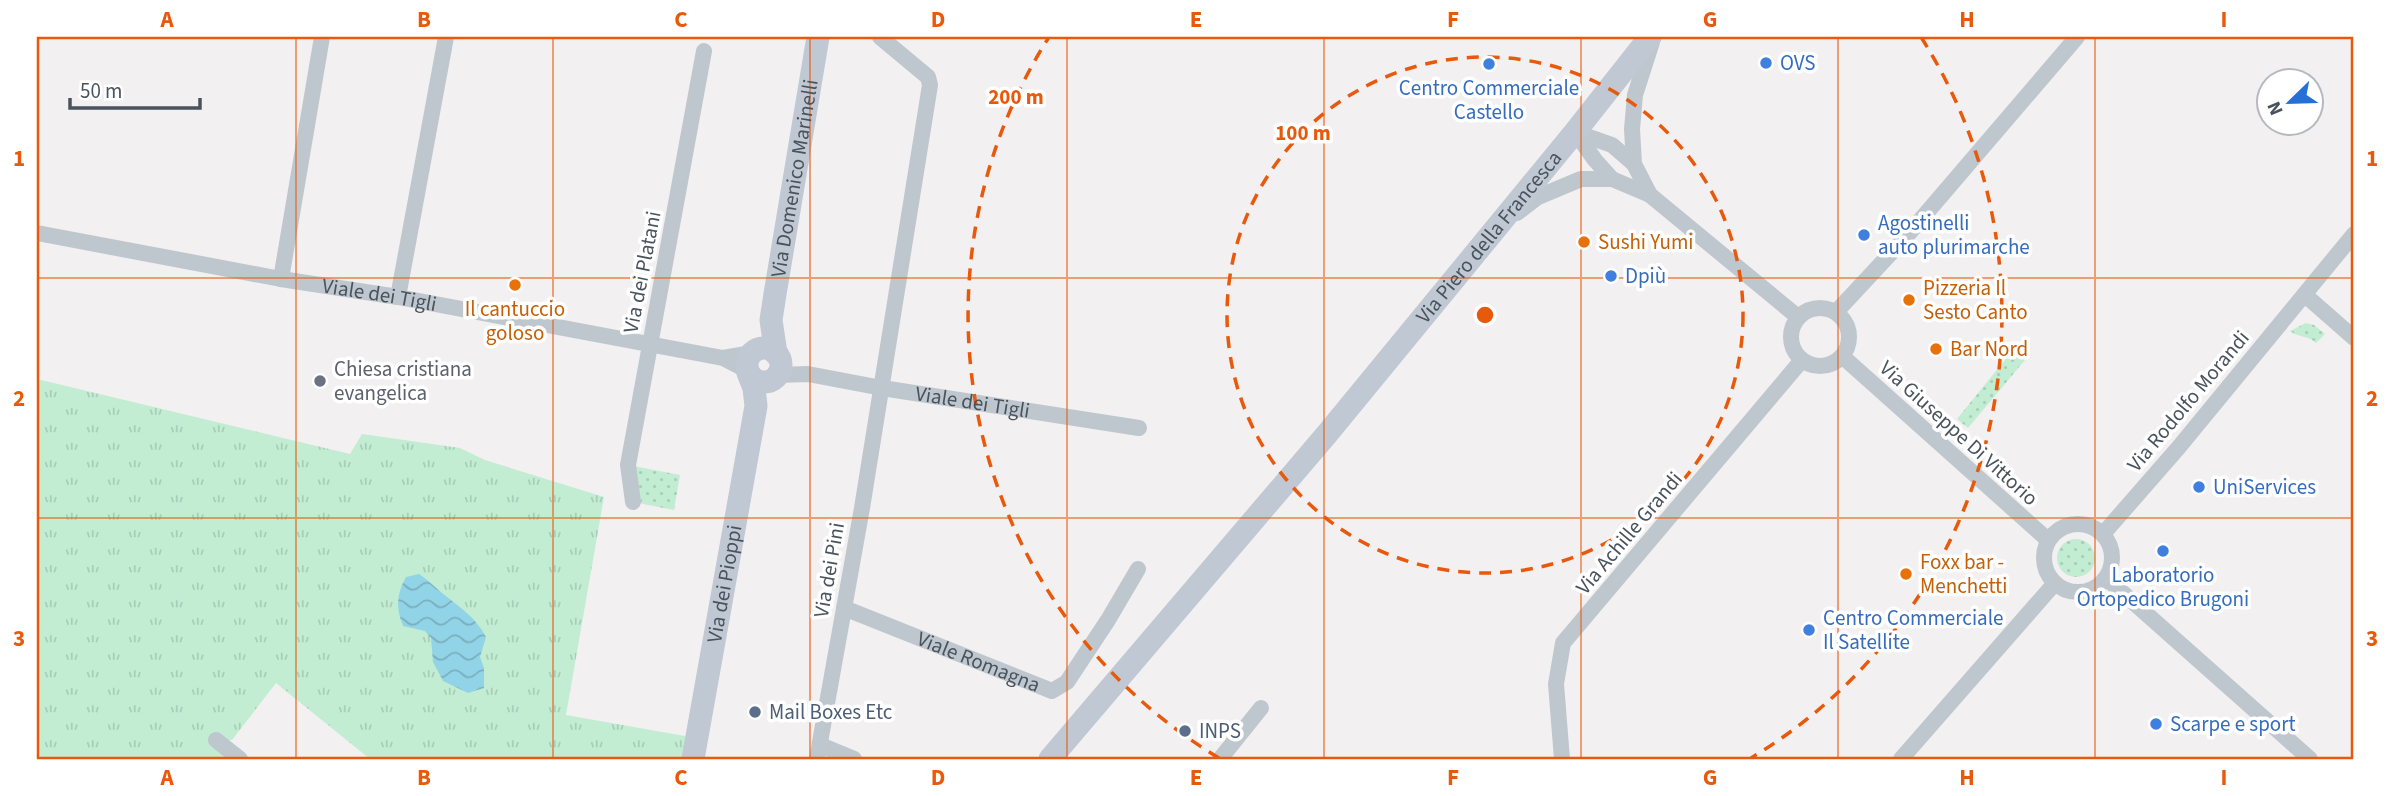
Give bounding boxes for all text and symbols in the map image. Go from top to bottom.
text: A [159,3,174,36]
text: B [417,3,431,36]
text: C [674,3,688,36]
text: D [931,3,945,36]
text: E [1190,3,1202,36]
text: F [1447,3,1459,36]
text: G [1703,3,1717,36]
text: H [1959,3,1975,36]
text: I [2221,3,2227,36]
place label: OVS [1780,48,1816,78]
marker: OVS [1758,55,1774,71]
marker: Centro Commerciale Castello [1481,56,1497,72]
scale bar [70,66,200,110]
north arrow [2254,66,2324,136]
place label: Centro Commerciale Castello [1399,73,1579,127]
text: 50 m [80,76,122,106]
street label: Via Domenico Marinelli [763,77,826,280]
text: 200 m [988,82,1044,112]
text: N [2261,97,2291,119]
text: 100 m [1275,118,1331,148]
text: 1 [13,142,25,175]
text: 1 [2366,142,2378,175]
street label: Via Piero della Francesca [1409,144,1569,330]
street label: Via dei Platani [615,208,669,336]
place label: Agostinelli auto plurimarche [1878,208,2030,262]
place label: Sushi Yumi [1598,227,1694,257]
marker: Agostinelli auto plurimarche [1856,227,1872,243]
marker: Sushi Yumi [1576,234,1592,250]
place label: Dpiù [1625,261,1666,291]
marker: Dpiù [1603,268,1619,284]
street label: Viale dei Tigli [320,271,439,319]
place label: Pizzeria Il Sesto Canto [1923,273,2028,327]
marker: Il cantuccio goloso [507,277,523,293]
marker: Pizzeria Il Sesto Canto [1901,292,1917,308]
place label: Il cantuccio goloso [465,294,565,348]
centre of rings [1473,303,1497,327]
street label: Via Rodolfo Morandi [2120,324,2256,478]
place label: Bar Nord [1950,334,2028,364]
marker: Bar Nord [1928,341,1944,357]
street label: Via Giuseppe Di Vittorio [1873,353,2045,513]
place label: Chiesa cristiana evangelica [334,354,472,408]
marker: Chiesa cristiana evangelica [312,373,328,389]
street label: Viale dei Tigli [913,378,1032,426]
text: 2 [13,382,25,415]
text: 2 [2366,382,2378,415]
street label: Via Achille Grandi [1569,465,1689,601]
place label: UniServices [2213,472,2316,502]
marker: UniServices [2191,479,2207,495]
street label: Via dei Pini [806,520,852,620]
street label: Via dei Pioppi [699,522,750,645]
marker: Laboratorio Ortopedico Brugoni [2155,543,2171,559]
place label: Foxx bar - Menchetti [1920,547,2007,601]
place label: Laboratorio Ortopedico Brugoni [2077,560,2249,614]
marker: Foxx bar - Menchetti [1898,566,1914,582]
place label: Centro Commerciale Il Satellite [1823,603,2003,657]
text: 3 [13,622,25,655]
marker: Centro Commerciale Il Satellite [1801,622,1817,638]
text: 3 [2366,622,2378,655]
street label: Viale Romagna [913,624,1045,700]
place label: Mail Boxes Etc [769,697,893,727]
marker: Mail Boxes Etc [747,704,763,720]
place label: Scarpe e sport [2170,709,2296,739]
place label: INPS [1199,716,1241,746]
marker: Scarpe e sport [2148,716,2164,732]
marker: INPS [1177,723,1193,739]
text: A [159,761,174,794]
text: B [417,761,431,794]
text: C [674,761,688,794]
text: D [931,761,945,794]
text: E [1190,761,1202,794]
text: F [1447,761,1459,794]
text: G [1703,761,1717,794]
text: H [1959,761,1975,794]
text: I [2221,761,2227,794]

